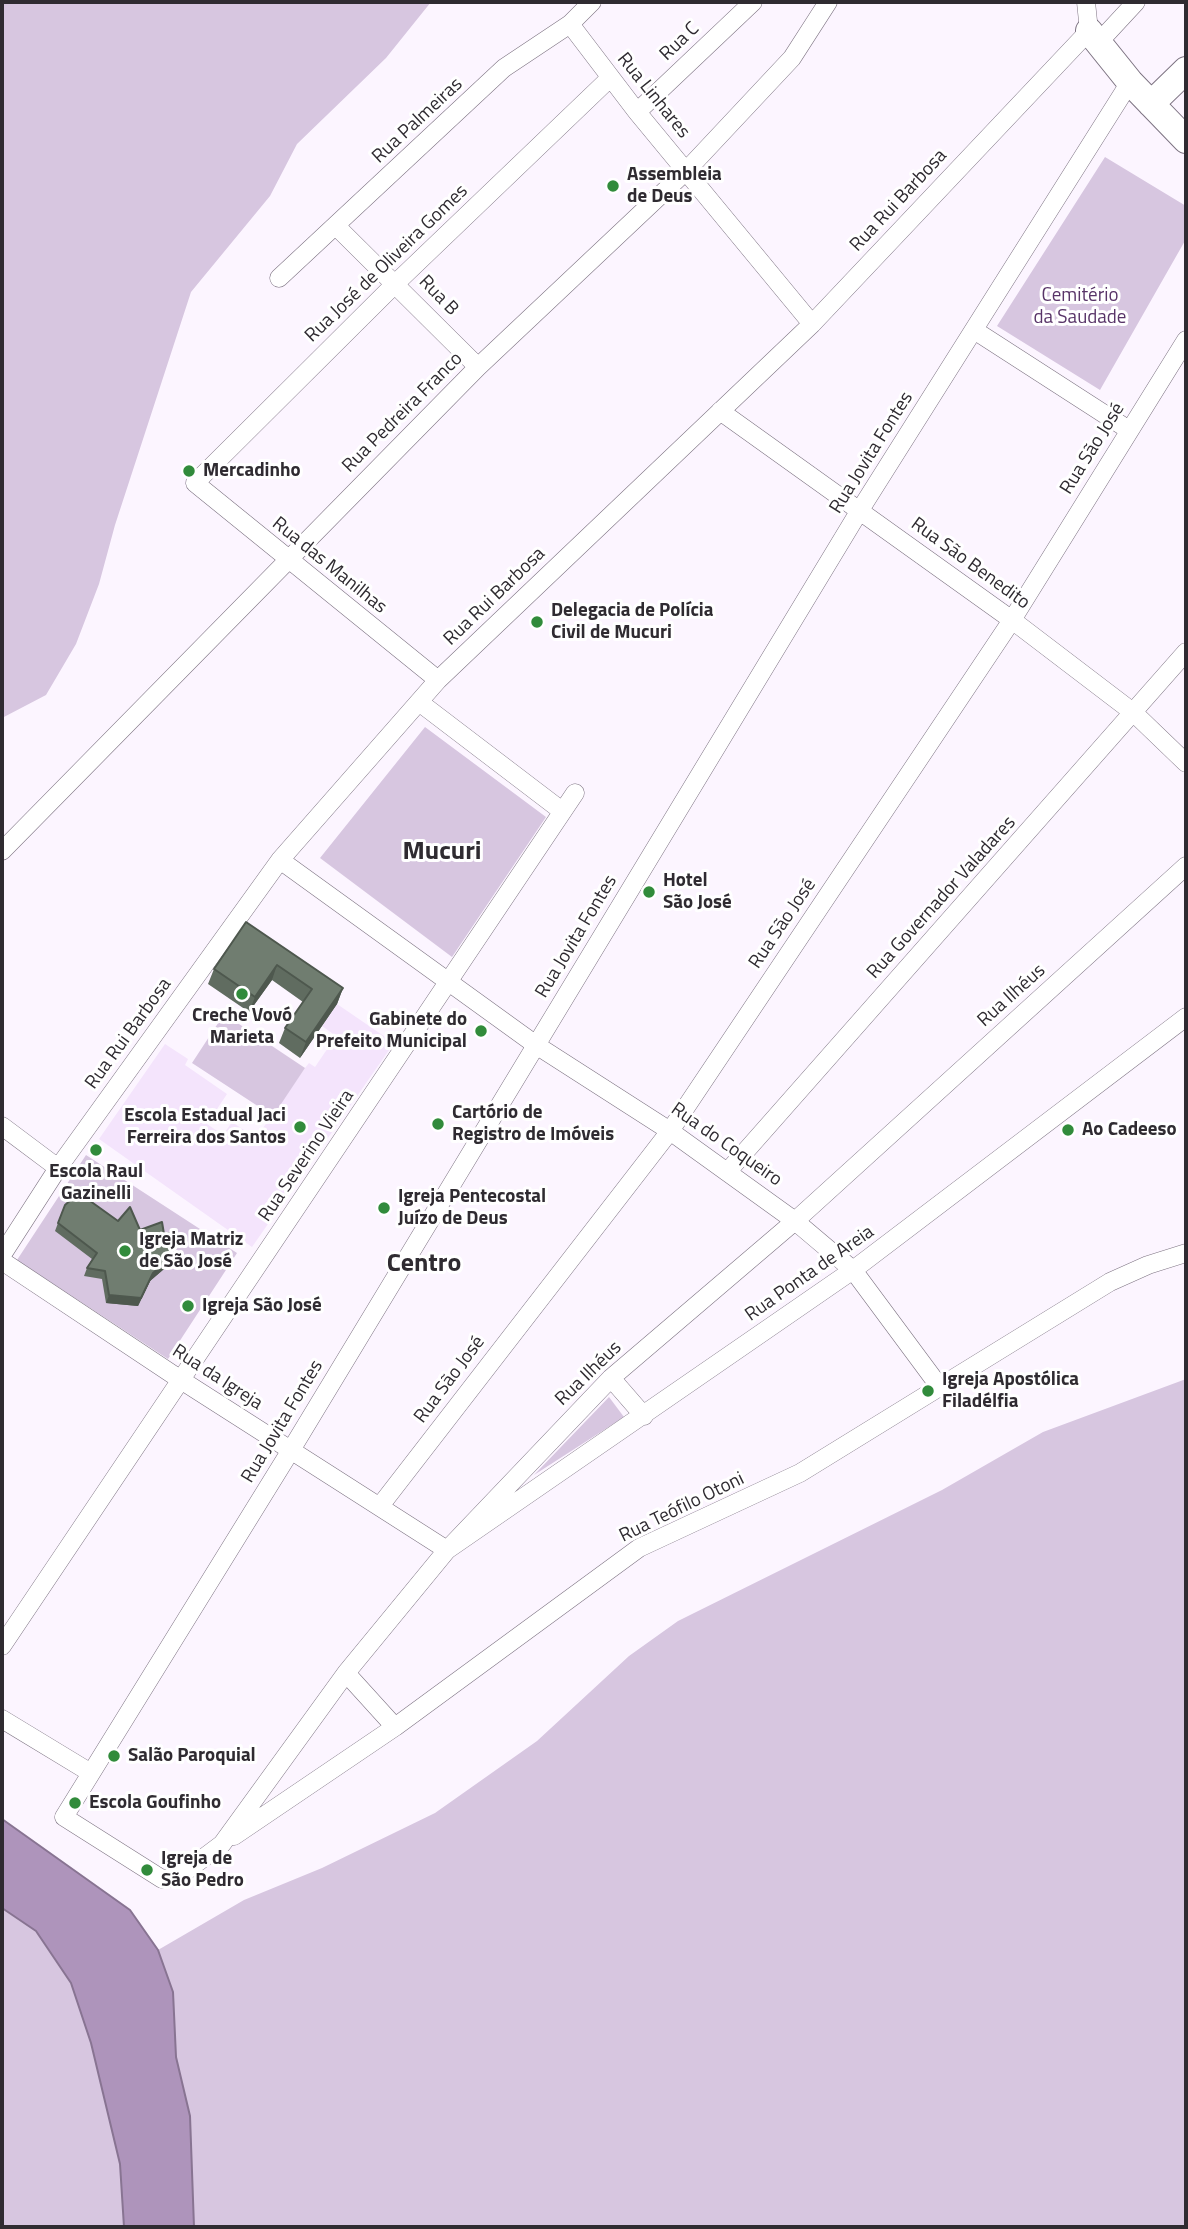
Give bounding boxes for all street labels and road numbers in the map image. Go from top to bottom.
street label: Rua C [656,18,704,66]
street label: Rua Linhares [612,49,694,143]
street label: Rua Palmeiras [368,73,468,169]
street label: Rua Rui Barbosa [846,145,952,257]
street label: Rua José de Oliveira Gomes [301,180,473,348]
street label: Rua B [413,271,463,321]
street label: Rua Pedreira Franco [338,348,468,478]
street label: Rua Jovita Fontes [825,388,919,518]
street label: Rua São José [1056,399,1130,499]
street label: Rua das Manilhas [267,513,391,619]
street label: Rua São Benedito [906,513,1034,615]
street label: Rua Rui Barbosa [440,543,550,651]
street label: Rua Governador Valadares [863,812,1021,984]
street label: Rua Jovita Fontes [531,871,623,1003]
street label: Rua São José [745,875,821,973]
street label: Rua Ilhéus [973,960,1051,1032]
street label: Rua Rui Barbosa [81,974,177,1094]
street label: Rua Severino Vieira [255,1086,359,1226]
street label: Rua do Coqueiro [666,1098,786,1192]
street label: Rua Ponta de Areia [741,1221,879,1327]
street label: Rua São José [410,1332,490,1428]
street label: Rua Ilhéus [551,1337,627,1411]
street label: Rua da Igreja [168,1340,266,1416]
street label: Rua Jovita Fontes [237,1356,329,1488]
street label: Rua Teófilo Otoni [616,1468,748,1548]

